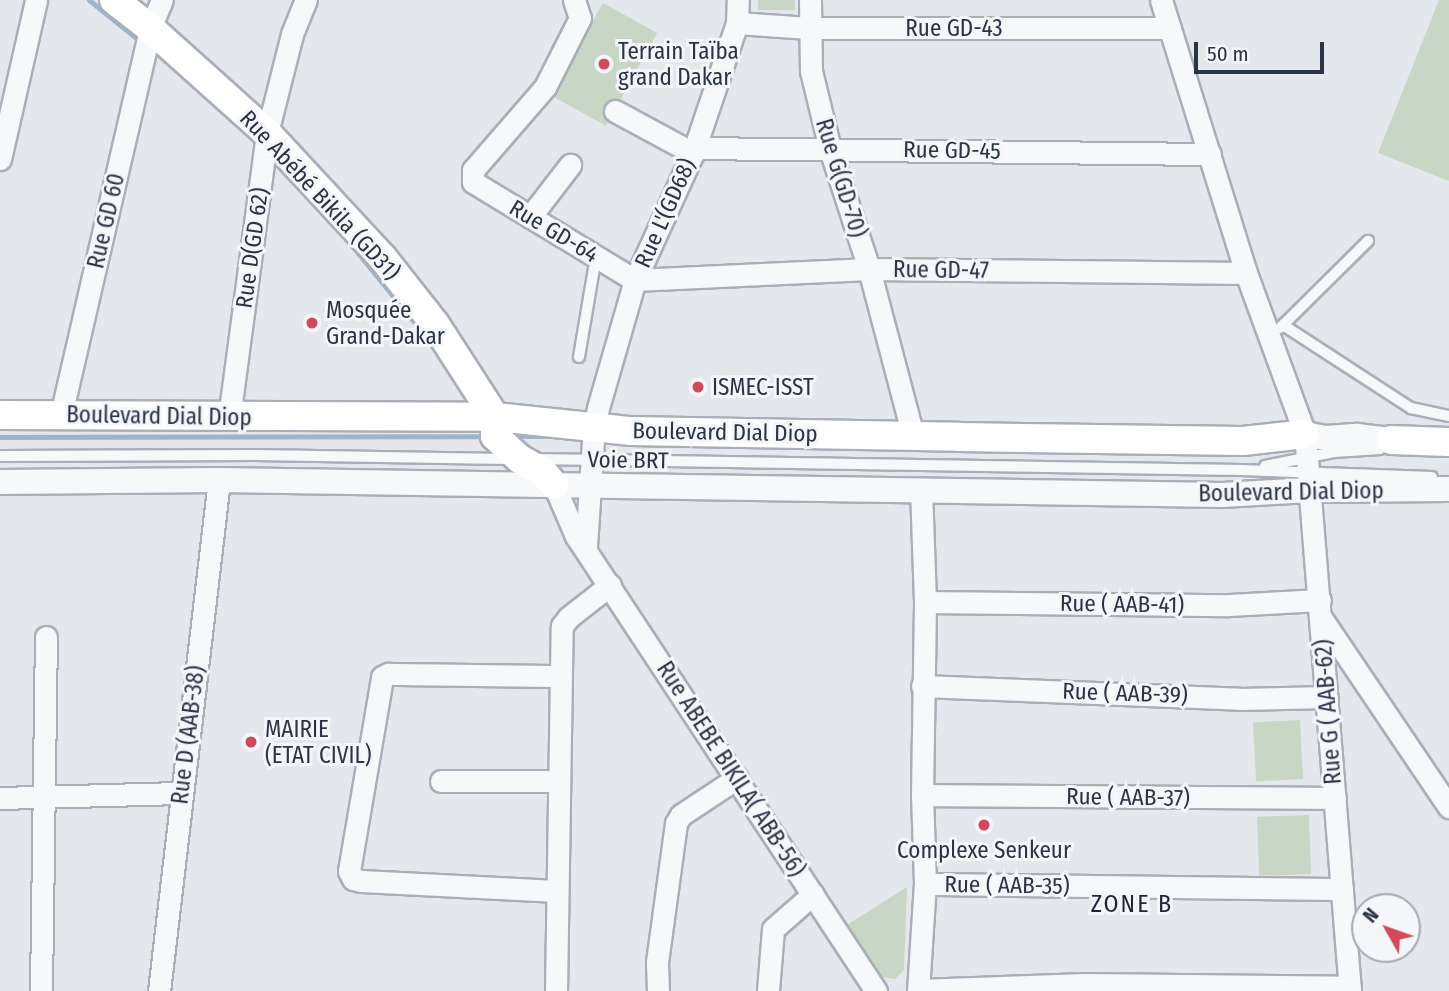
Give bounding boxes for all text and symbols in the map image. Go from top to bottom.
street label: Rue GD-43 [905,14,1003,42]
scale bar [1197,28,1326,72]
place label: Terrain Taïba grand Dakar [618,37,739,91]
text: 50 m [1207,41,1249,67]
marker: Terrain Taïba grand Dakar [596,56,612,72]
street label: Rue Abébé Bikila (GD31) [234,104,406,286]
street label: Rue G(GD-70) [810,115,872,241]
street label: Rue GD-45 [903,135,1001,165]
street label: Rue L'(GD68) [629,154,701,272]
street label: Rue GD 60 [82,171,130,271]
street label: Rue D(GD 62) [230,186,274,310]
street label: Rue GD-64 [505,194,603,268]
street label: Rue GD-47 [893,255,989,285]
place label: Mosquée Grand-Dakar [326,296,445,350]
marker: Mosquée Grand-Dakar [304,315,320,331]
place label: ISMEC-ISST [712,373,814,401]
marker: ISMEC-ISST [690,379,706,395]
street label: Boulevard Dial Diop [66,401,252,431]
street label: Boulevard Dial Diop [632,417,818,447]
street label: Voie BRT [587,445,669,475]
street label: Boulevard Dial Diop [1198,477,1384,507]
street label: Rue ( AAB-41) [1060,589,1184,619]
street label: Rue G ( AAB-62) [1309,638,1347,786]
street label: Rue ABEBE BIKILA( ABB-56) [651,656,811,882]
street label: Rue D (AAB-38) [166,664,210,806]
street label: Rue ( AAB-39) [1062,677,1188,709]
place label: MAIRIE (ETAT CIVIL) [265,715,371,769]
marker: MAIRIE (ETAT CIVIL) [243,734,259,750]
street label: Rue ( AAB-37) [1066,782,1190,812]
marker: Complexe Senkeur [976,817,992,833]
place label: Complexe Senkeur [897,836,1071,864]
street label: Rue ( AAB-35) [944,870,1070,900]
district label: ZONE B [1092,891,1172,919]
north arrow [1351,893,1421,963]
text: N [1359,904,1384,927]

